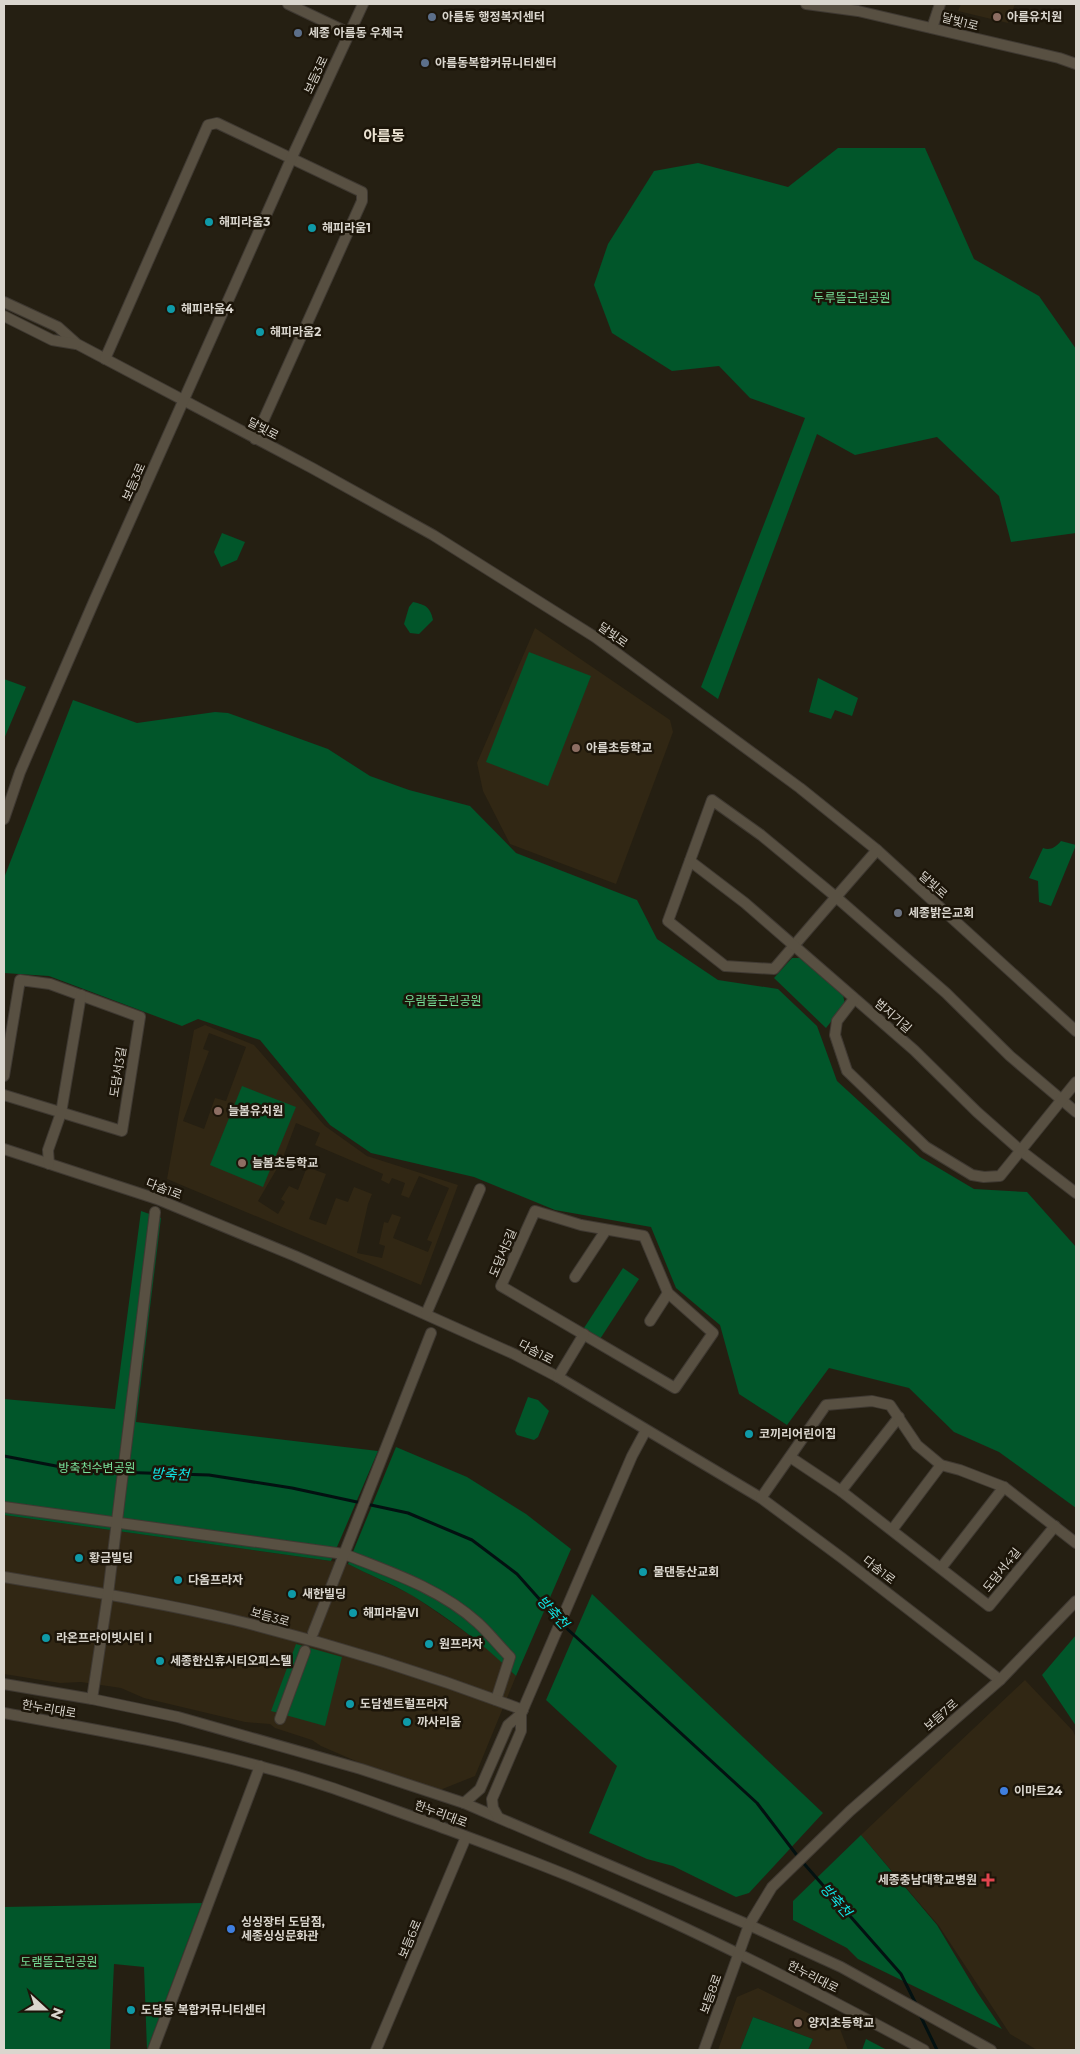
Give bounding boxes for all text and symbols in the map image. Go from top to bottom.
place label: 아름동 행정복지센터 [442,9,545,24]
street label: 달빛1로 [940,9,980,34]
place label: 아름유치원 [1007,9,1062,24]
marker: 아름동 행정복지센터 [426,11,438,23]
marker: 아름유치원 [991,11,1003,23]
place label: 세종 아름동 우체국 [308,25,403,40]
marker: 세종 아름동 우체국 [292,27,304,39]
street label: 보듬3로 [300,54,331,96]
place label: 아름동복합커뮤니티센터 [435,55,556,70]
marker: 아름동복합커뮤니티센터 [419,57,431,69]
district label: 아름동 [363,126,405,145]
place label: 해피라움3 [219,214,270,229]
marker: 해피라움3 [203,216,215,228]
place label: 해피라움1 [322,220,371,235]
marker: 해피라움1 [306,222,318,234]
park label: 두루뜰근린공원 [813,290,891,305]
place label: 해피라움4 [181,301,234,316]
marker: 해피라움4 [165,303,177,315]
place label: 해피라움2 [270,324,321,339]
marker: 해피라움2 [254,326,266,338]
street label: 달빛로 [245,414,281,443]
street label: 보듬3로 [119,461,149,503]
street label: 달빛로 [595,619,631,650]
place label: 아름초등학교 [586,740,652,755]
marker: 아름초등학교 [570,742,582,754]
street label: 달빛로 [916,868,951,901]
place label: 세종밝은교회 [908,905,974,920]
marker: 세종밝은교회 [892,907,904,919]
park label: 우람뜰근린공원 [404,993,482,1008]
street label: 범지기길 [872,995,915,1036]
street label: 도담서3길 [106,1046,129,1098]
place label: 늘봄유치원 [228,1103,283,1118]
marker: 늘봄유치원 [212,1105,224,1117]
place label: 늘봄초등학교 [252,1155,318,1170]
marker: 늘봄초등학교 [236,1157,248,1169]
street label: 다솜1로 [144,1175,184,1202]
street label: 도담서5길 [486,1226,519,1279]
street label: 다솜1로 [516,1336,556,1367]
place label: 코끼리어린이집 [759,1426,836,1441]
marker: 코끼리어린이집 [743,1428,755,1440]
park label: 방축천수변공원 [58,1460,136,1475]
water label: 방축천 [150,1464,191,1484]
street label: 도담서4길 [979,1545,1024,1595]
place label: 황금빌딩 [89,1550,133,1565]
marker: 황금빌딩 [73,1552,85,1564]
street label: 다솜1로 [860,1552,899,1587]
place label: 물댄동산교회 [653,1564,719,1579]
marker: 물댄동산교회 [637,1566,649,1578]
place label: 다옴프라자 [188,1572,243,1587]
marker: 다옴프라자 [172,1574,184,1586]
place label: 새한빌딩 [302,1586,346,1601]
marker: 새한빌딩 [286,1588,298,1600]
water label: 방축천 [533,1592,574,1633]
street label: 보듬3로 [249,1604,291,1629]
place label: 해피라움Ⅵ [363,1605,419,1620]
marker: 해피라움Ⅵ [347,1607,359,1619]
place label: 라온프라이빗시티Ⅰ [56,1630,156,1645]
marker: 라온프라이빗시티Ⅰ [40,1632,52,1644]
place label: 원프라자 [439,1636,483,1651]
marker: 원프라자 [423,1638,435,1650]
place label: 세종한신휴시티오피스텔 [170,1653,291,1668]
marker: 세종한신휴시티오피스텔 [154,1655,166,1667]
street label: 한누리대로 [21,1696,78,1721]
place label: 도담센트럴프라자 [360,1696,448,1711]
street label: 보듬7로 [921,1696,961,1733]
marker: 도담센트럴프라자 [344,1698,356,1710]
place label: 까사리움 [417,1714,461,1729]
marker: 까사리움 [401,1716,413,1728]
place label: 이마트24 [1014,1783,1063,1798]
marker: 이마트24 [998,1785,1010,1797]
street label: 한누리대로 [413,1797,470,1830]
place label: 세종충남대학교병원 [878,1872,977,1887]
marker: 세종충남대학교병원 [981,1873,995,1887]
water label: 방축천 [817,1880,856,1921]
place label: 싱싱장터 도담점, 세종싱싱문화관 [241,1914,325,1943]
street label: 보듬6로 [395,1917,424,1960]
marker: 싱싱장터 도담점, 세종싱싱문화관 [225,1923,237,1935]
park label: 도램뜰근린공원 [20,1954,98,1969]
street label: 한누리대로 [785,1957,841,1996]
street label: 보듬8로 [697,1972,725,2016]
north arrow [20,1984,70,2034]
place label: 도담동 복합커뮤니티센터 [141,2002,266,2017]
marker: 도담동 복합커뮤니티센터 [125,2004,137,2016]
text: N [47,2005,68,2022]
place label: 양지초등학교 [808,2015,874,2030]
marker: 양지초등학교 [792,2017,804,2029]

